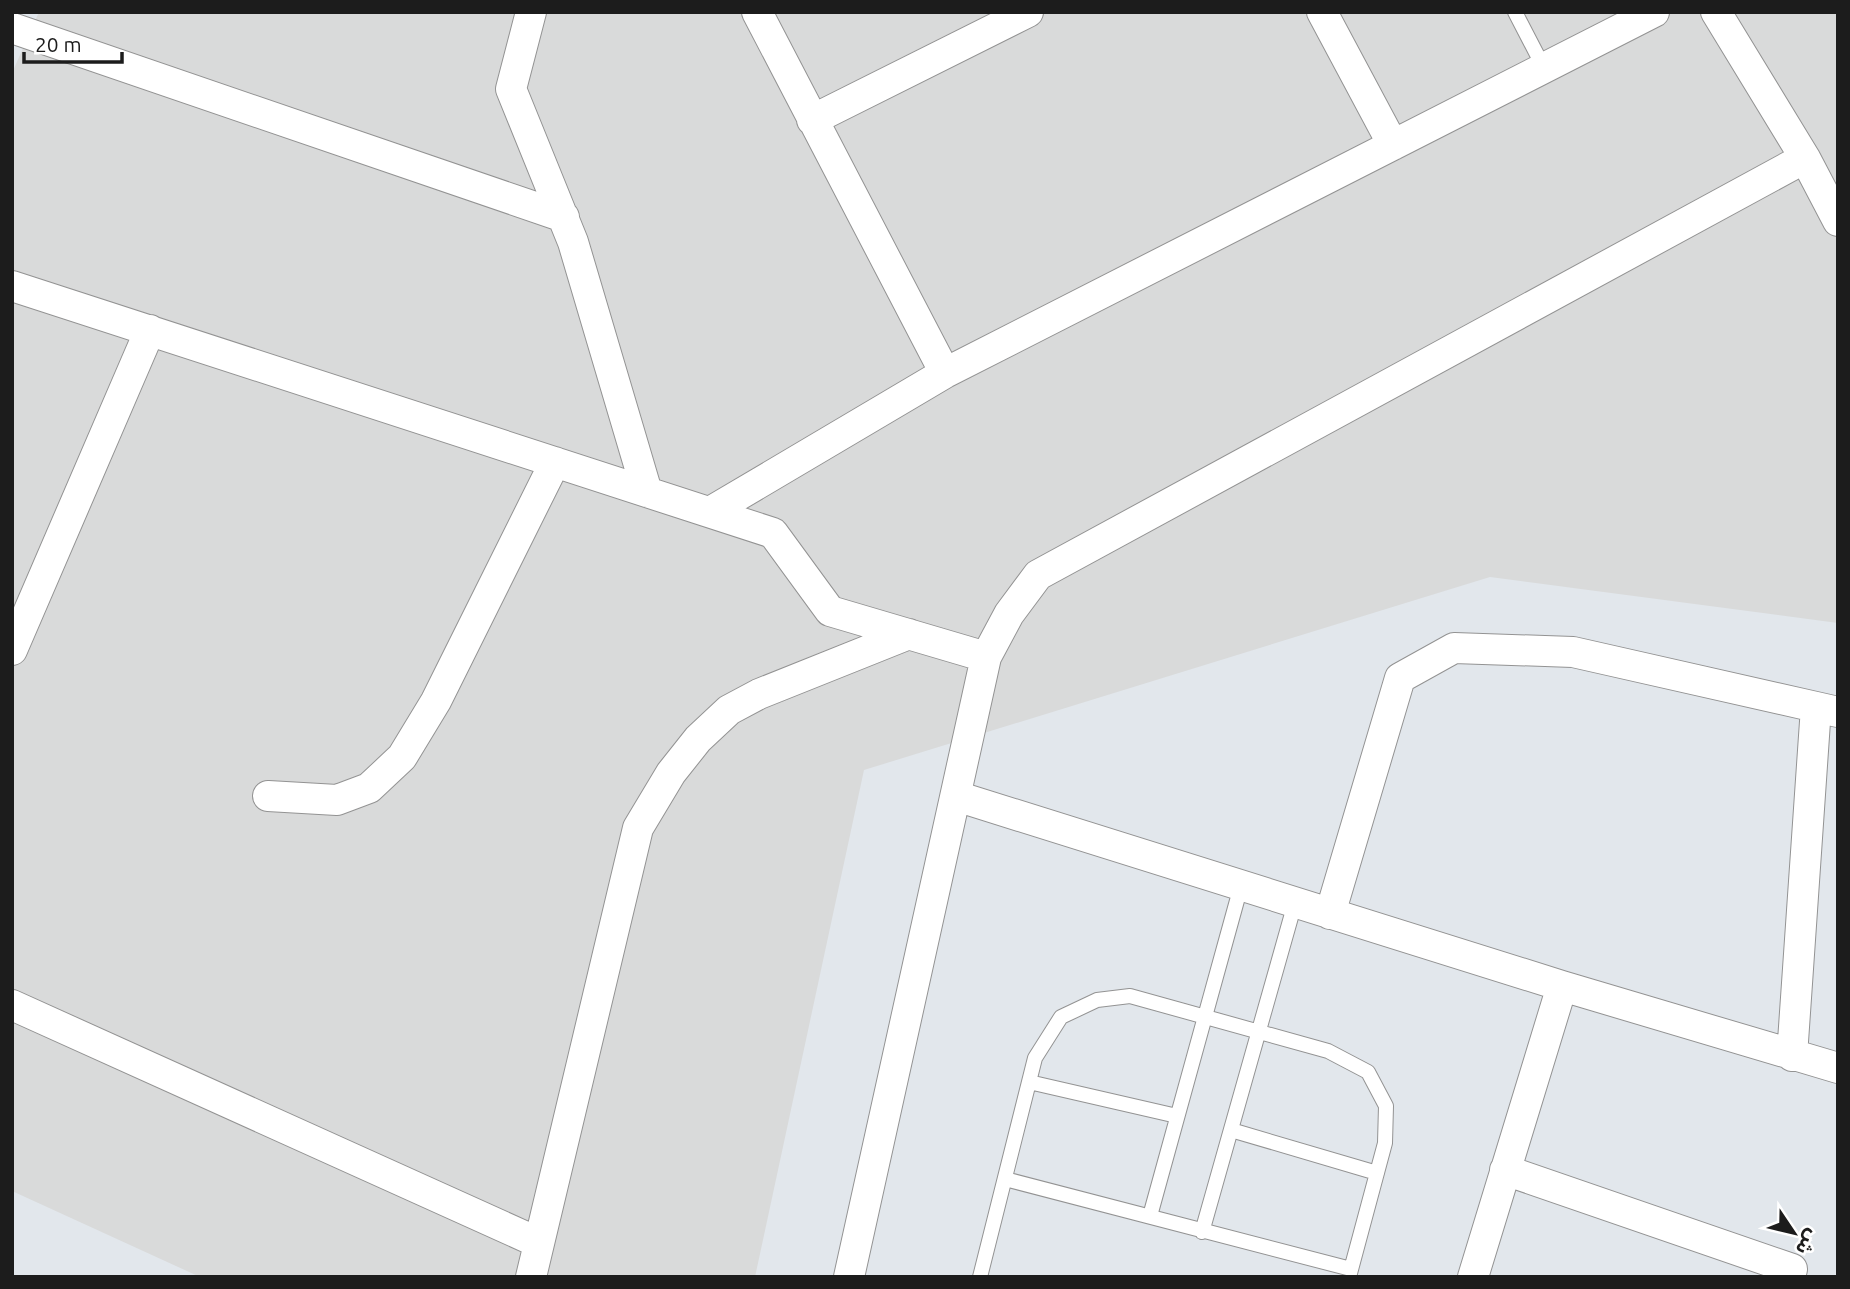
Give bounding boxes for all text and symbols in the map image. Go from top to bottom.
scale bar [24,21,122,65]
text: 20 m [35,32,82,56]
north arrow [1759,1198,1829,1268]
text: ش [1791,1226,1824,1260]

